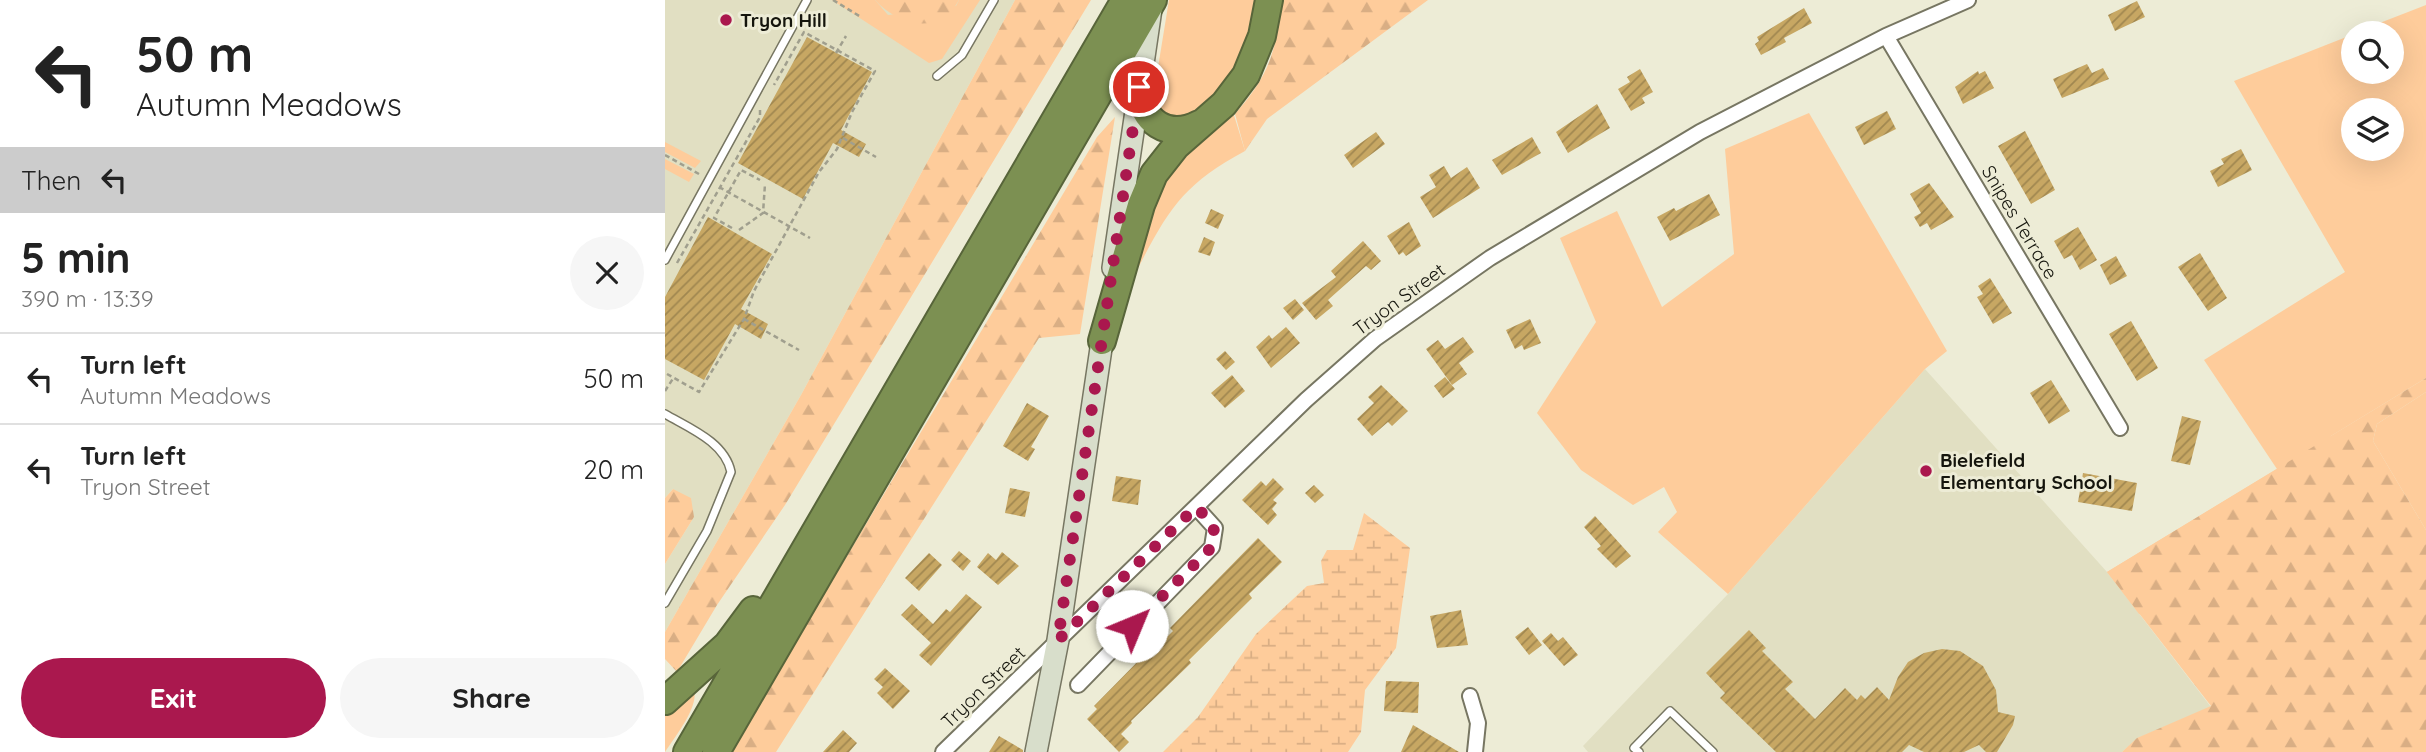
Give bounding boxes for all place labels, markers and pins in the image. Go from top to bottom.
place label: Tryon Hill [740,8,827,32]
marker: Tryon Hill [718,12,734,28]
pin [1109,57,1169,117]
place label: Bielefield Elementary School [1940,448,2113,494]
marker: Bielefield Elementary School [1918,463,1934,479]

